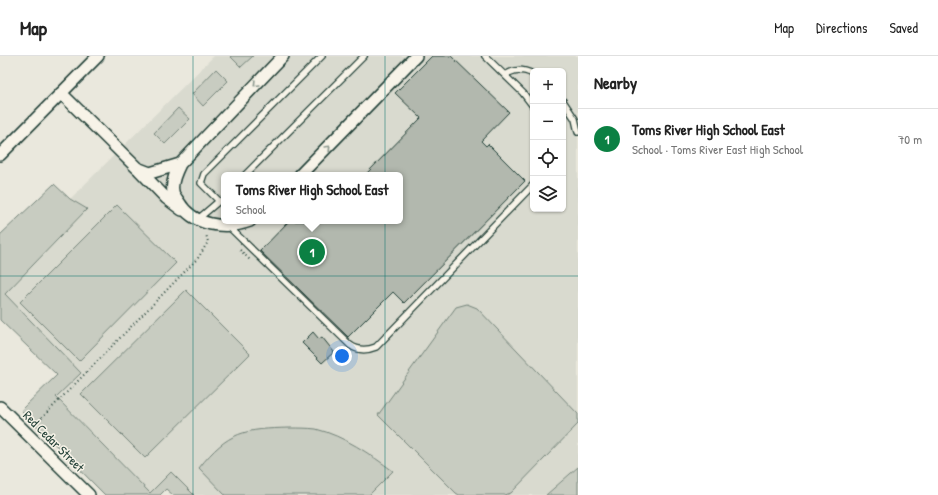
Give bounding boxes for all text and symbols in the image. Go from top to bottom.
text: Map [20,15,47,41]
text: Map [774,18,794,37]
text: Directions [816,18,867,37]
text: Saved [889,18,918,37]
map controls [530,68,566,212]
button: + [530,68,566,104]
text: Nearby [594,71,637,94]
one-way arrow [253,79,260,87]
button: − [530,104,566,140]
text: Toms River High School East [632,119,785,140]
text: 1 [605,130,609,148]
text: 70 m [898,130,922,148]
button: locate [530,140,566,176]
text: School · Toms River East High School [632,140,803,158]
one-way arrow [323,145,331,153]
popup [221,172,403,224]
button: layers [530,176,566,212]
text: Toms River High School East [236,179,388,200]
text: School [236,200,266,218]
pin: 1 [299,237,325,267]
your location [332,346,352,366]
street label: Red Cedar Street [19,406,89,476]

